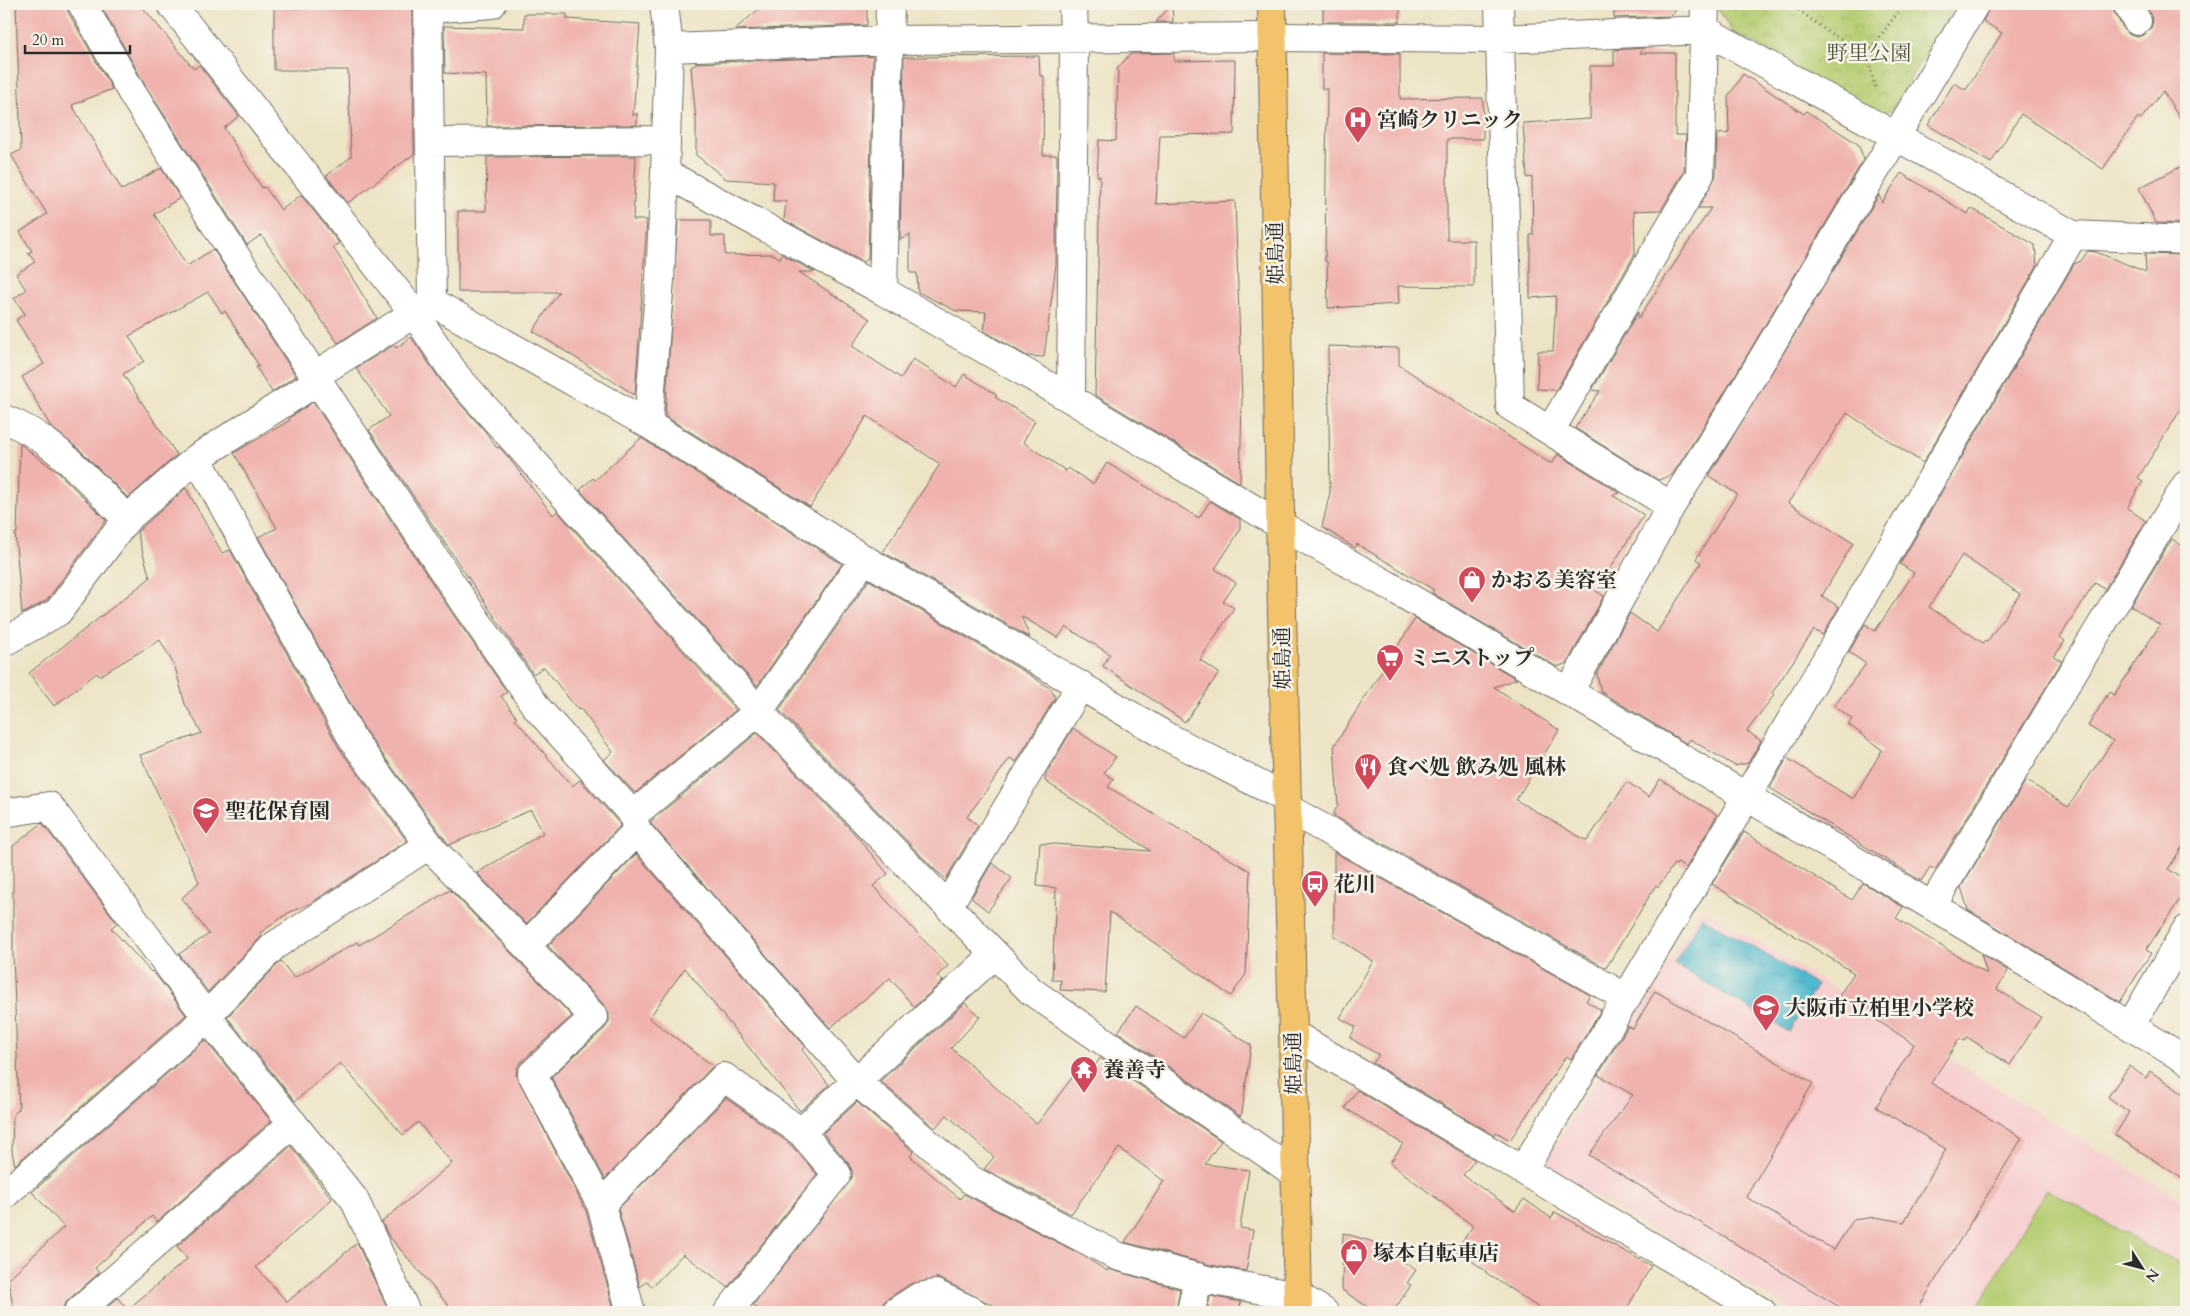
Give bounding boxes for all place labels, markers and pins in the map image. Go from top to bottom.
hospital icon: 宮崎クリニック [1343,105,1373,144]
place label: 宮崎クリニック [1377,106,1523,135]
shop icon: かおる美容室 [1457,565,1487,604]
place label: かおる美容室 [1491,566,1617,595]
supermarket icon: ミニストップ [1375,643,1405,682]
place label: ミニストップ [1409,644,1534,673]
restaurant icon: 食べ処 飲み処 風林 [1353,752,1383,791]
place label: 食べ処 飲み処 風林 [1387,753,1566,782]
school or university icon: 聖花保育園 [191,796,221,835]
place label: 聖花保育園 [225,797,330,826]
bus stop icon: 花川 [1300,869,1330,908]
place label: 花川 [1334,870,1376,899]
school or university icon: 大阪市立柏里小学校 [1751,993,1781,1032]
place label: 大阪市立柏里小学校 [1785,994,1974,1023]
temple icon: 養善寺 [1069,1055,1099,1094]
place label: 養善寺 [1103,1056,1166,1085]
shop icon: 塚本自転車店 [1339,1238,1369,1277]
place label: 塚本自転車店 [1373,1239,1499,1268]

